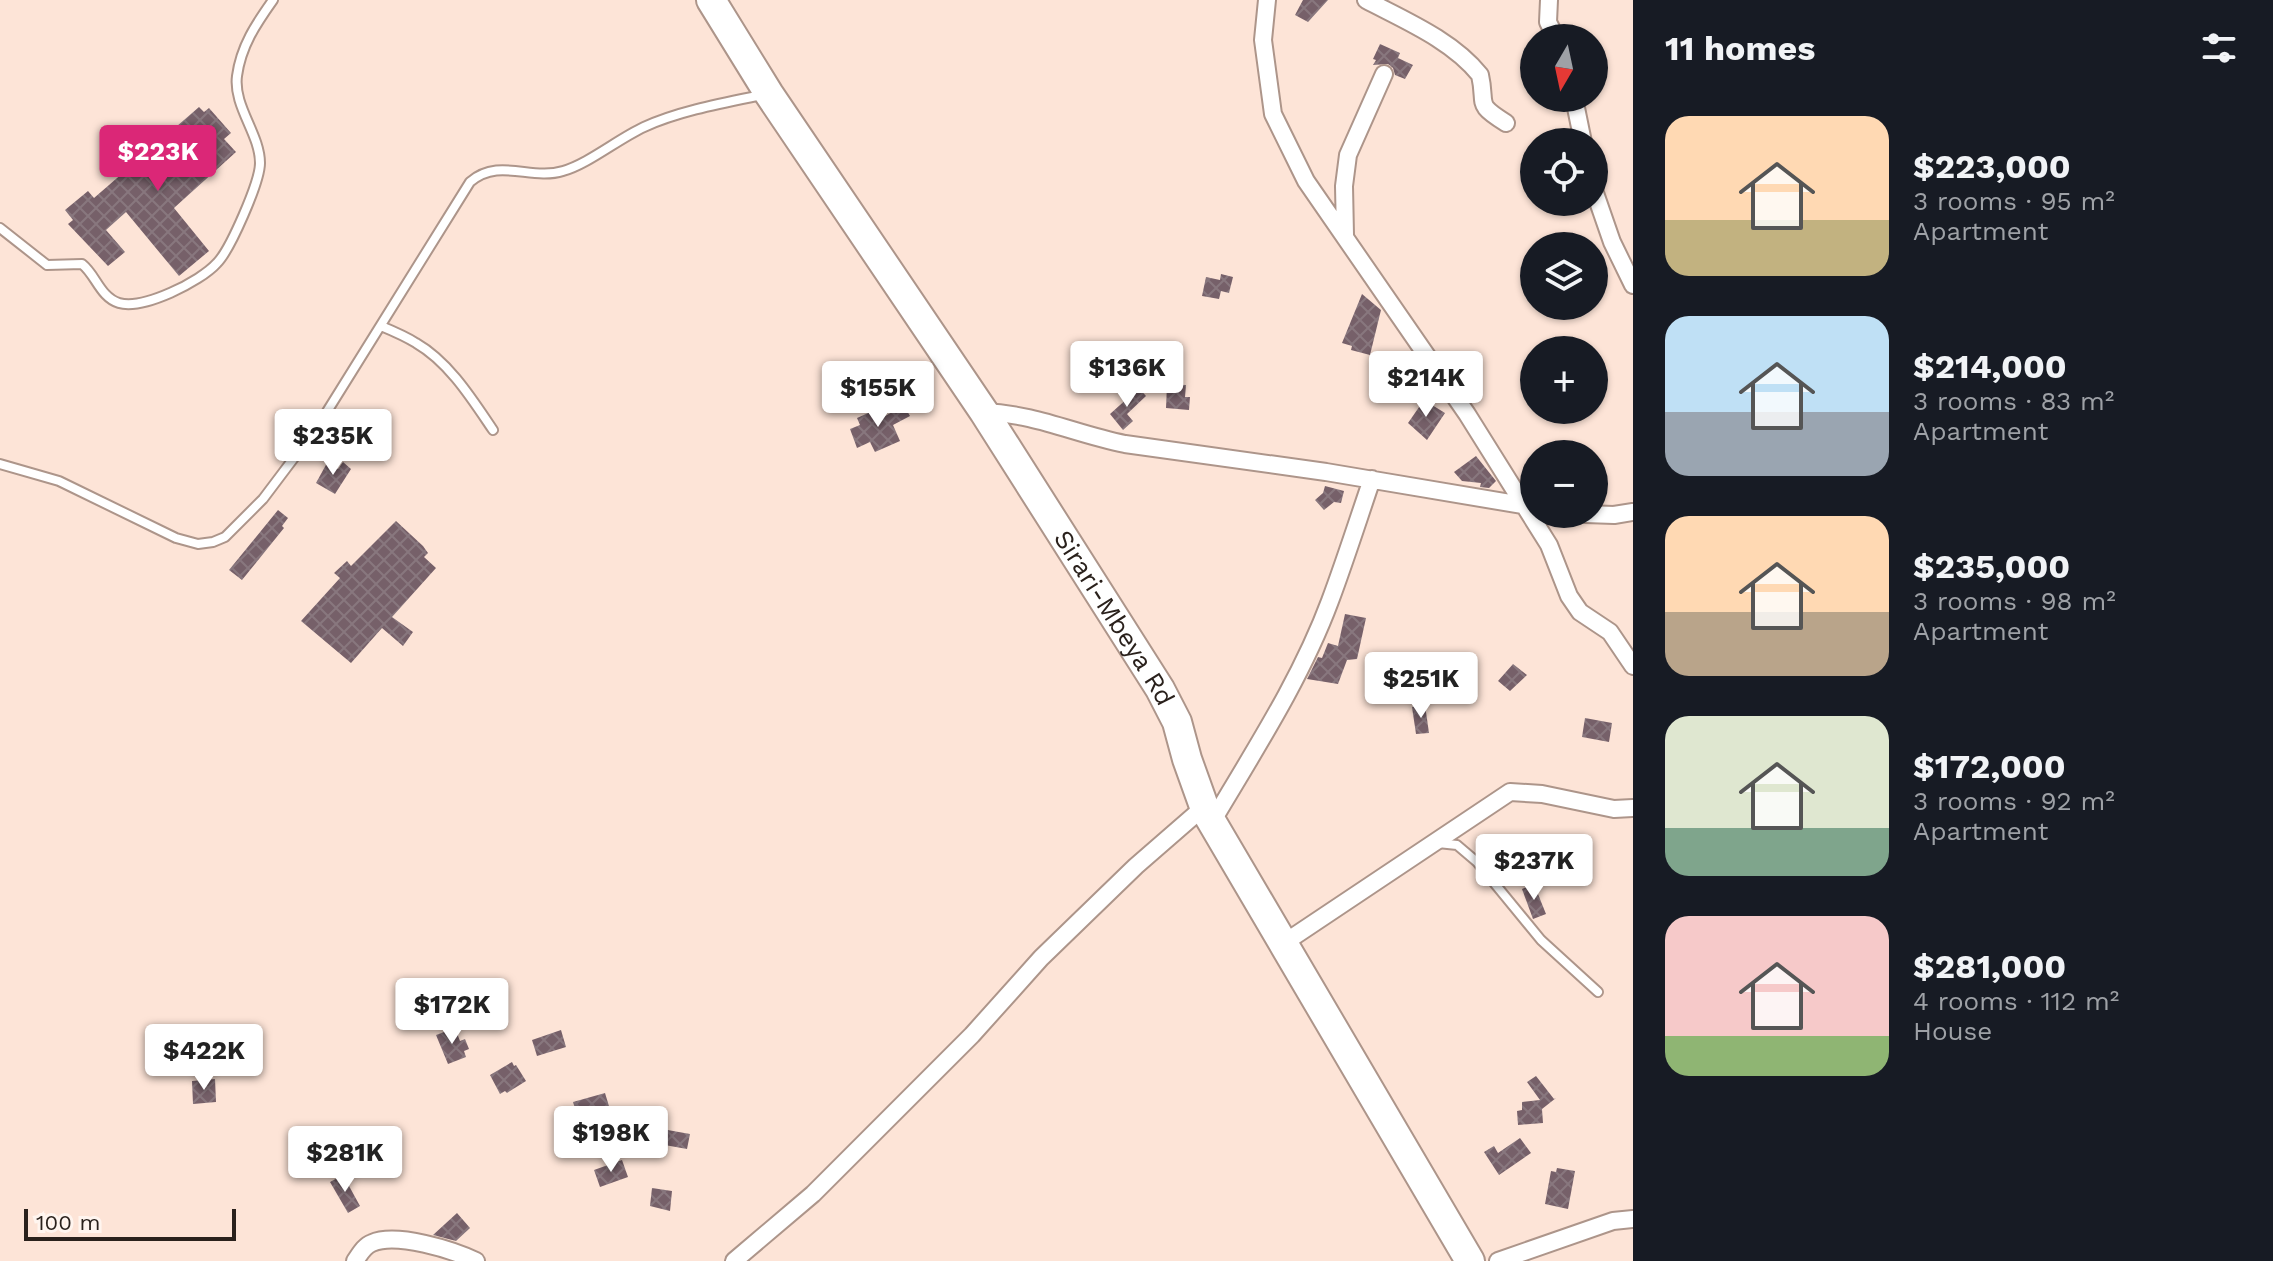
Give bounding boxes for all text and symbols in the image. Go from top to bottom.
north arrow [1520,24,1608,112]
map controls [1520,24,1608,528]
icon: filters [2197,26,2241,70]
text: 11 homes [1665,28,1815,68]
pin: $223K [102,125,214,193]
button: locate [1520,128,1608,216]
text: $223K [117,136,199,166]
text: $223,000 [1913,146,2071,186]
icon: home [1729,148,1825,244]
text: 3 rooms · 95 m² [1913,186,2115,216]
text: Apartment [1913,216,2049,246]
button: layers [1520,232,1608,320]
button: + [1520,336,1608,424]
pin: $136K [1071,341,1183,409]
text: $214,000 [1913,346,2067,386]
icon: home [1729,348,1825,444]
pin: $214K [1370,351,1482,419]
text: $136K [1088,352,1166,382]
pin: $155K [822,361,934,429]
text: $214K [1387,362,1465,392]
text: $155K [840,372,916,402]
text: 3 rooms · 83 m² [1913,386,2114,416]
pin: $235K [277,409,389,477]
text: Apartment [1913,416,2049,446]
text: $235K [293,420,373,450]
button: − [1520,440,1608,528]
street label: Sirari-Mbeya Rd [1048,525,1181,710]
text: $235,000 [1913,546,2070,586]
icon: home [1729,548,1825,644]
text: 3 rooms · 98 m² [1913,586,2116,616]
text: Apartment [1913,616,2049,646]
pin: $251K [1365,652,1477,720]
text: $251K [1383,663,1459,693]
text: $172,000 [1913,746,2066,786]
icon: home [1729,748,1825,844]
text: 3 rooms · 92 m² [1913,786,2115,816]
text: Apartment [1913,816,2049,846]
pin: $237K [1478,834,1590,902]
text: $237K [1494,845,1574,875]
text: $281,000 [1913,946,2066,986]
icon: home [1729,948,1825,1044]
pin: $172K [396,978,508,1046]
text: 4 rooms · 112 m² [1913,986,2119,1016]
text: $172K [413,989,491,1019]
text: House [1913,1016,1992,1046]
pin: $422K [148,1024,260,1092]
text: $422K [163,1035,245,1065]
pin: $198K [555,1106,667,1174]
text: $198K [572,1117,650,1147]
pin: $281K [289,1126,401,1194]
text: $281K [306,1137,384,1167]
scale bar [24,1205,236,1241]
text: 100 m [36,1210,100,1235]

